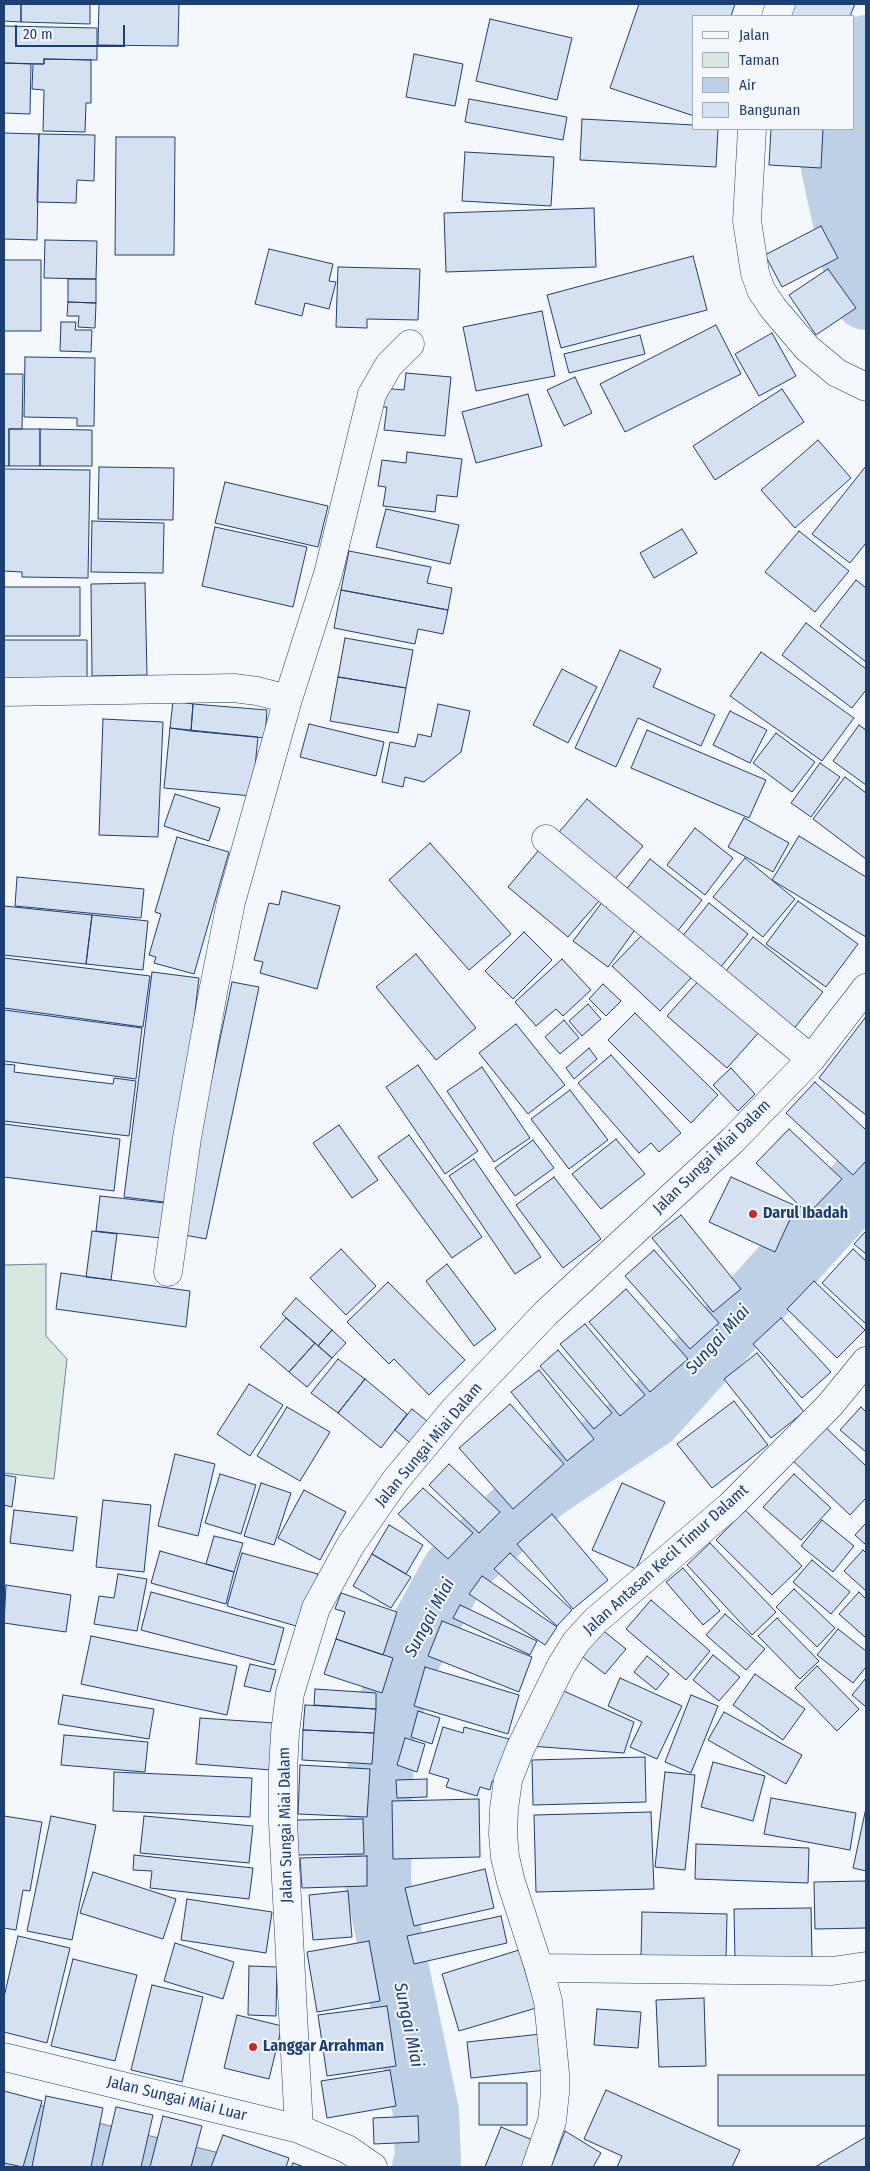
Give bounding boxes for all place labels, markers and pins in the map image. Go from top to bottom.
place label: Darul Ibadah [763,1204,848,1224]
marker: Darul Ibadah [747,1208,759,1220]
place label: Langgar Arrahman [263,2037,384,2057]
marker: Langgar Arrahman [247,2041,259,2053]

